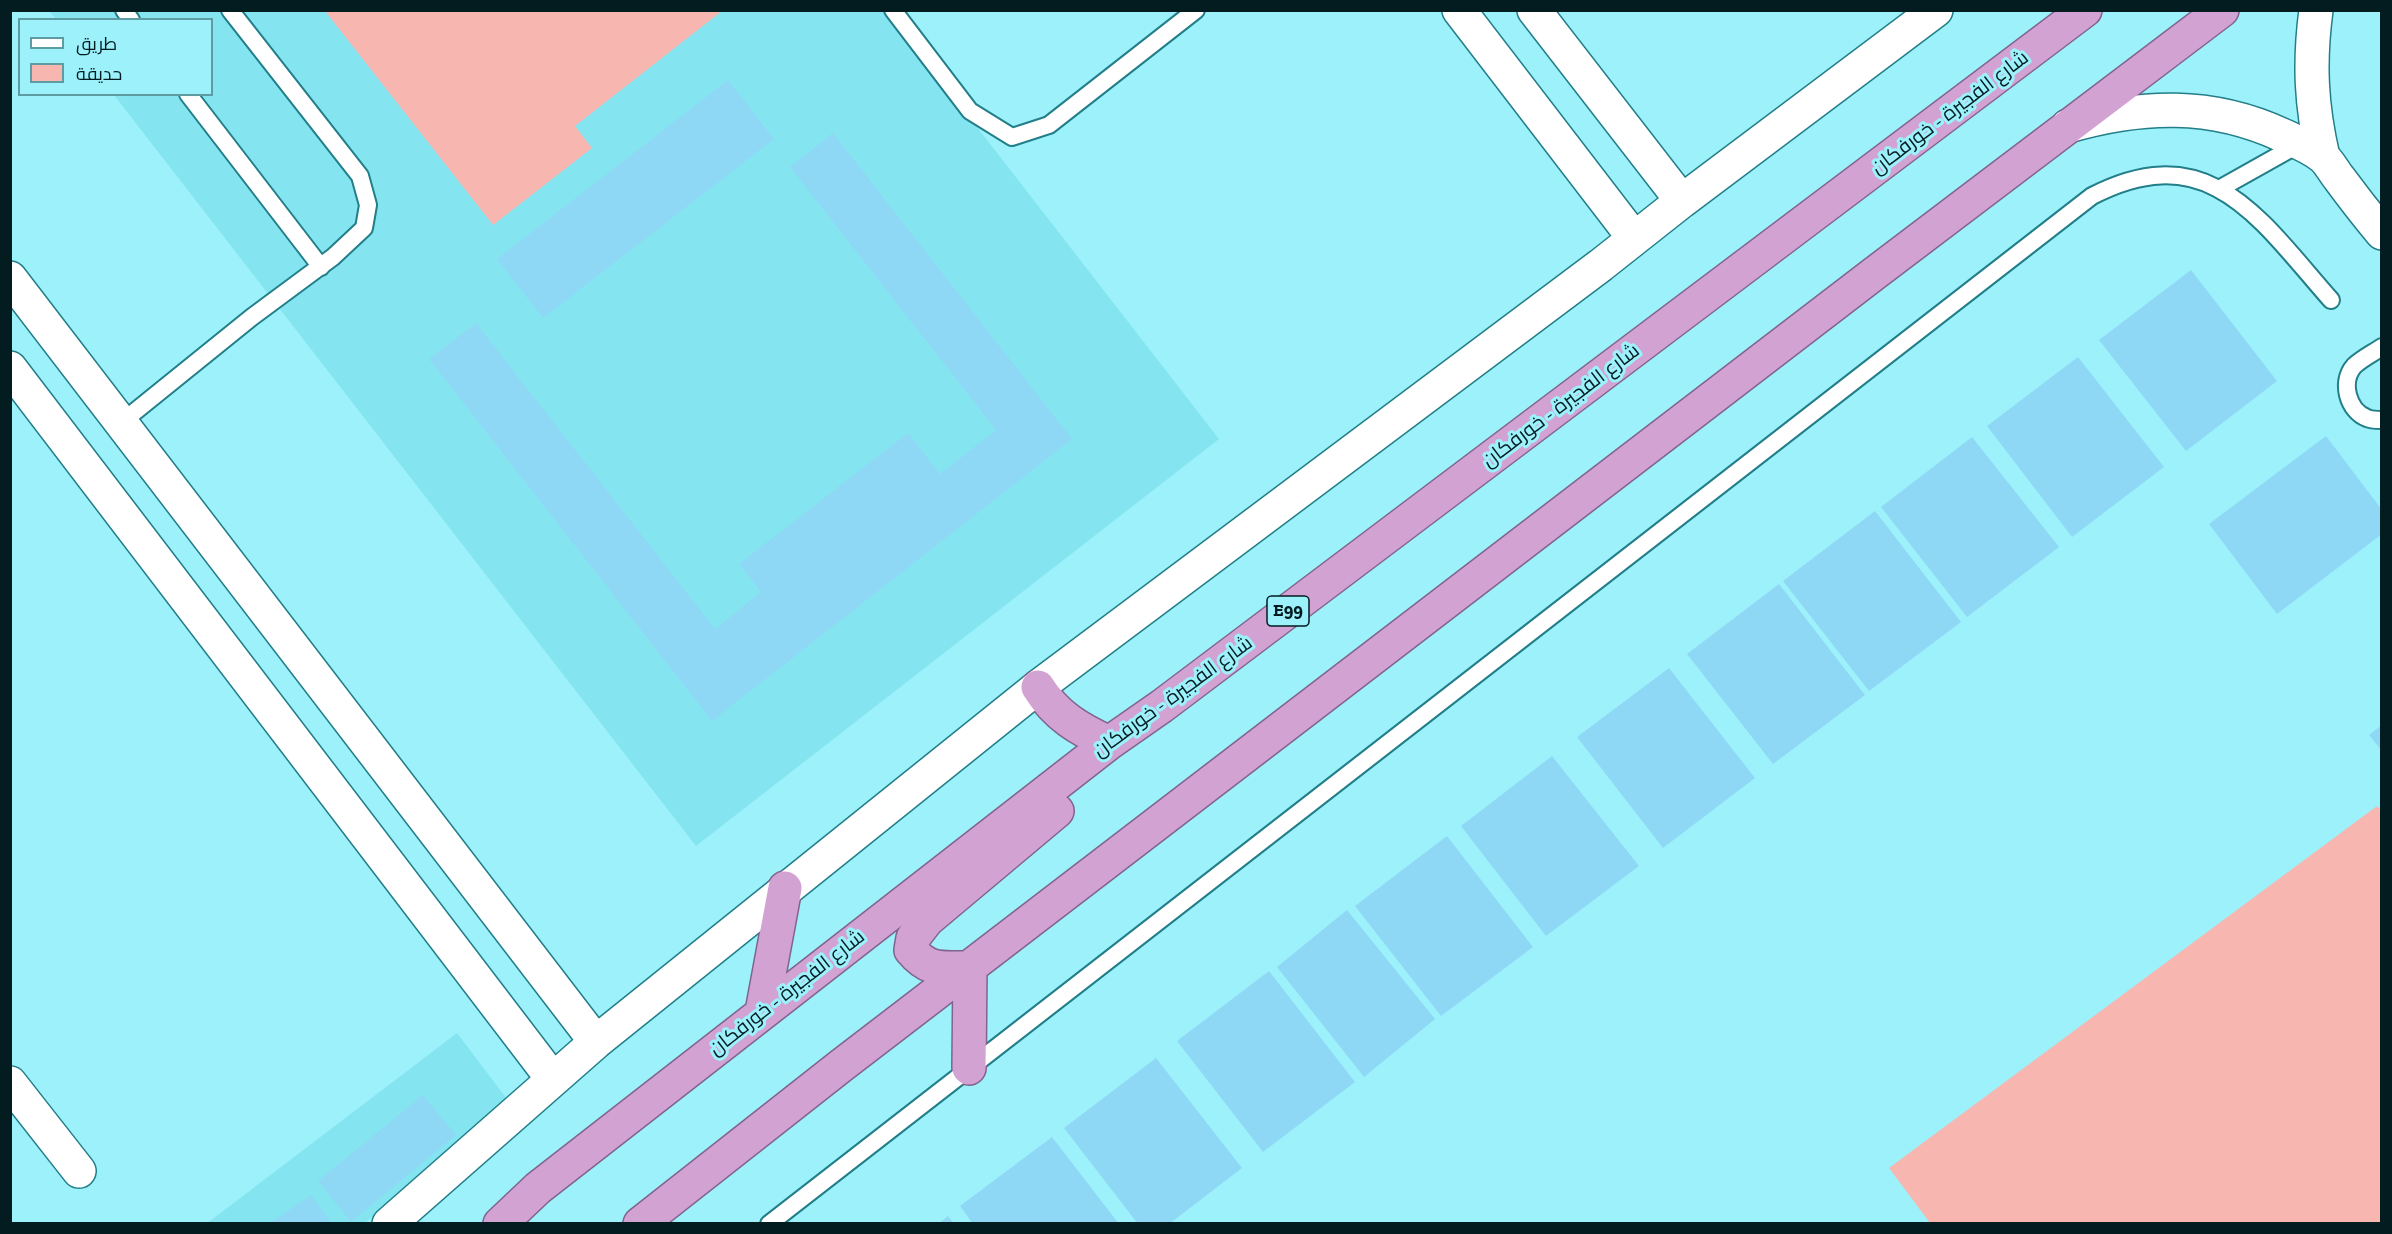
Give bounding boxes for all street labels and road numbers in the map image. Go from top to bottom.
street label: شارع الفجيرة - خورفكان [1866,46,2034,180]
street label: شارع الفجيرة - خورفكان [1477,339,1645,473]
road number: E99 [1267,596,1309,626]
street label: شارع الفجيرة - خورفكان [1089,631,1257,763]
street label: شارع الفجيرة - خورفكان [704,925,870,1061]

